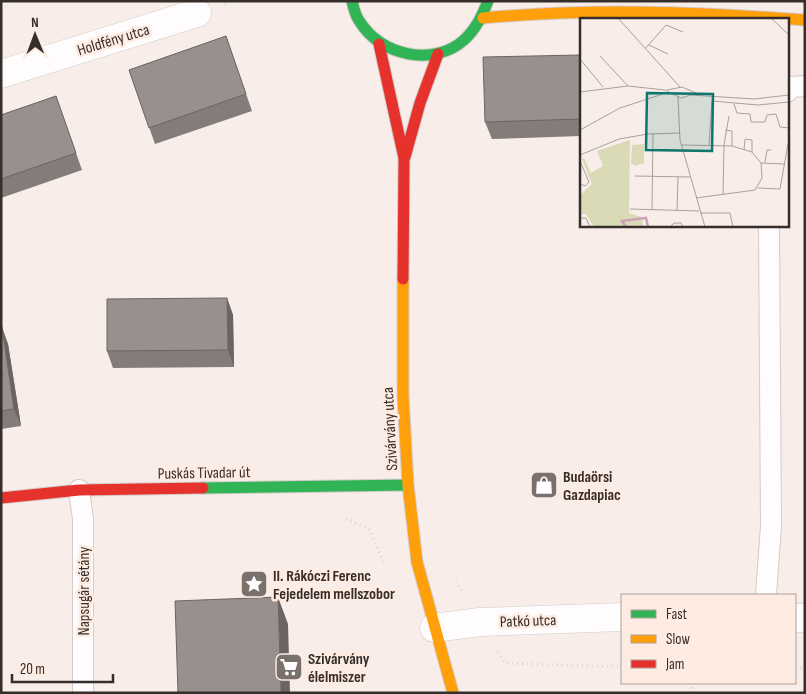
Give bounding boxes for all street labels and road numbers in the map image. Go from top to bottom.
street label: Holdfény utca [75,20,152,60]
street label: Szivárvány utca [379,387,402,471]
street label: Puskás Tivadar út [157,463,251,484]
street label: Napsugár sétány [75,547,94,635]
street label: Patkó utca [500,611,557,632]

